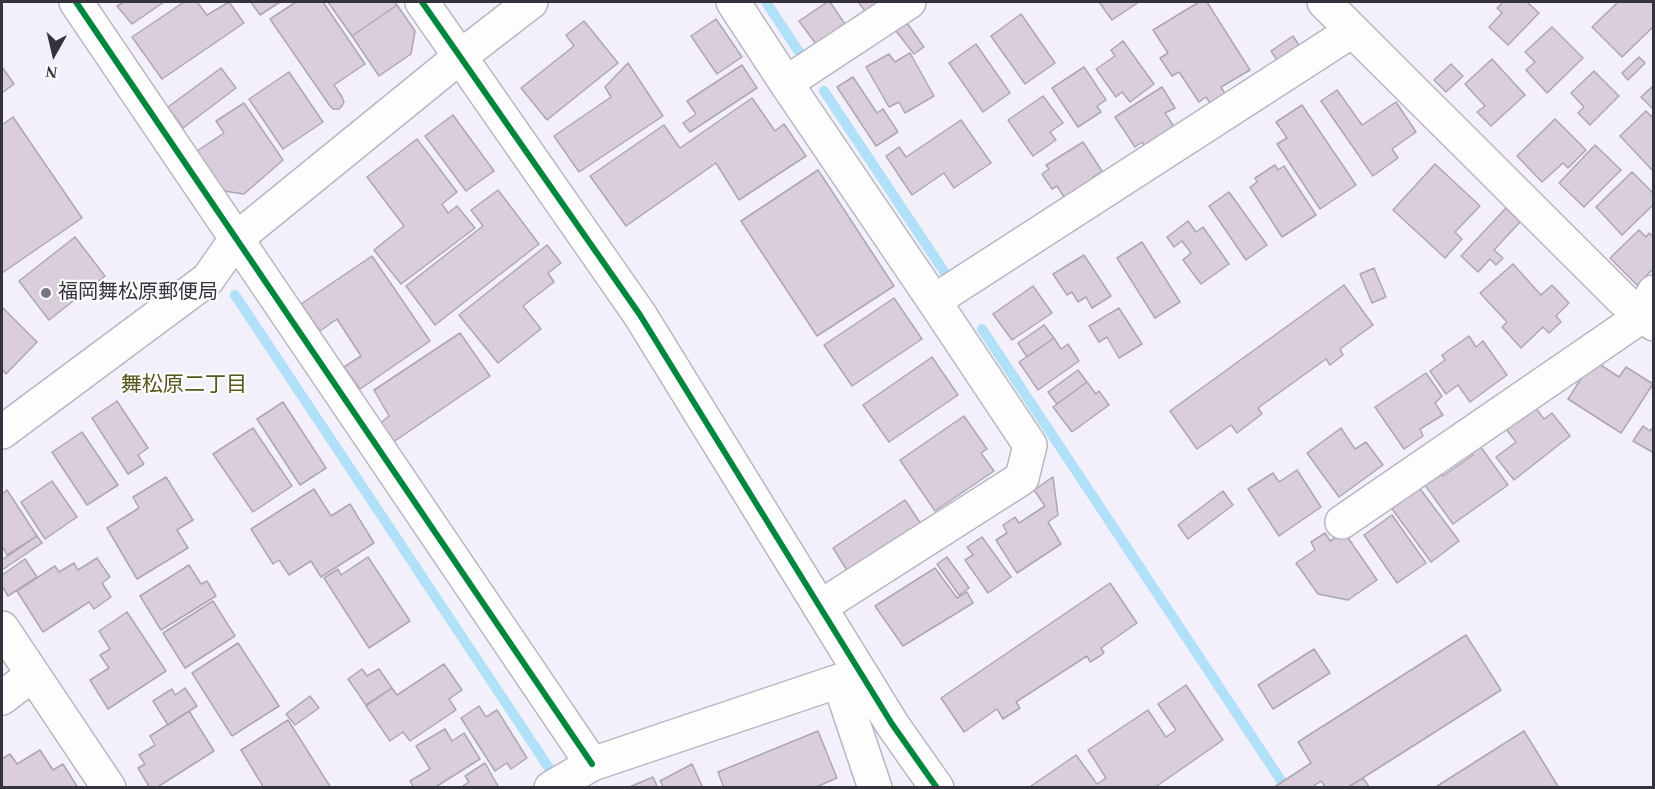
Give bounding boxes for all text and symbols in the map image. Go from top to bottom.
north arrow [24,24,84,84]
text: N [45,63,58,82]
place label: 福岡舞松原郵便局 [58,281,218,305]
marker: 福岡舞松原郵便局 [39,286,53,300]
district label: 舞松原二丁目 [121,372,247,398]

